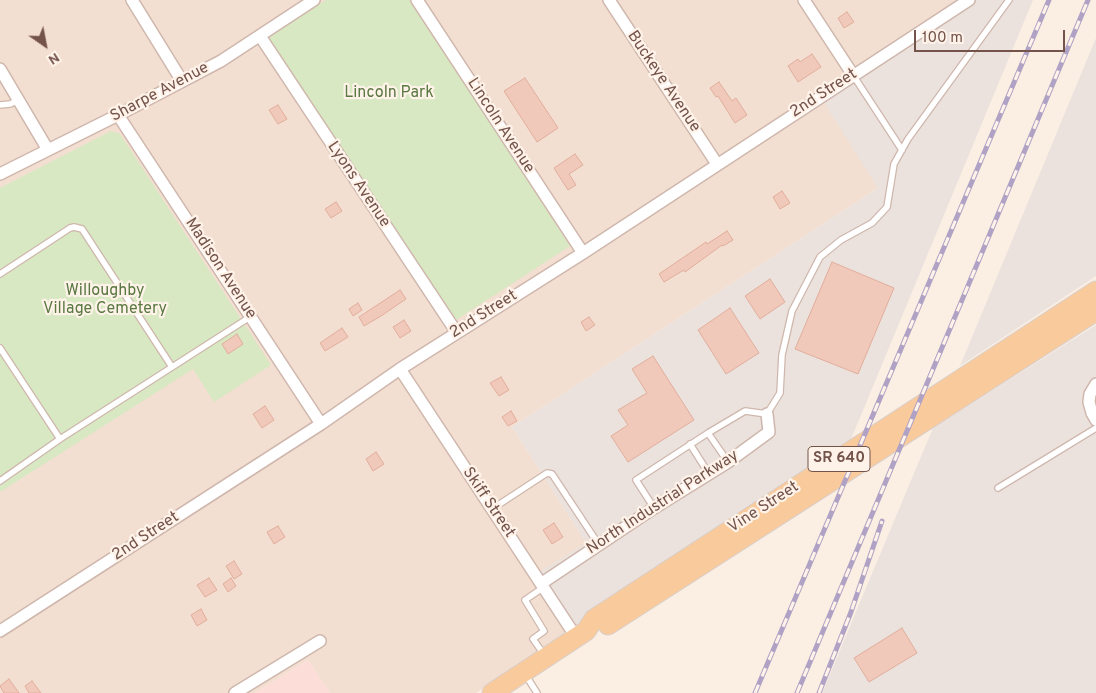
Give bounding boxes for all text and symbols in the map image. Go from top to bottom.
north arrow [20,20,70,70]
scale bar [916,20,1067,52]
street label: Buckeye Avenue [622,28,704,136]
text: 100 m [922,29,963,48]
text: N [45,48,62,68]
street label: Sharpe Avenue [108,59,212,127]
street label: 2nd Street [787,65,861,123]
street label: Lincoln Avenue [462,75,538,177]
park label: Lincoln Park [344,84,434,104]
street label: Lyons Avenue [322,138,394,232]
street label: Madison Avenue [180,215,260,323]
park label: Willoughby Village Cemetery [43,282,167,320]
street label: 2nd Street [447,287,521,343]
road number: SR 640 [808,446,870,472]
street label: North Industrial Parkway [583,447,743,559]
street label: Skiff Street [457,464,519,542]
street label: Vine Street [725,478,803,538]
street label: 2nd Street [109,508,183,566]

